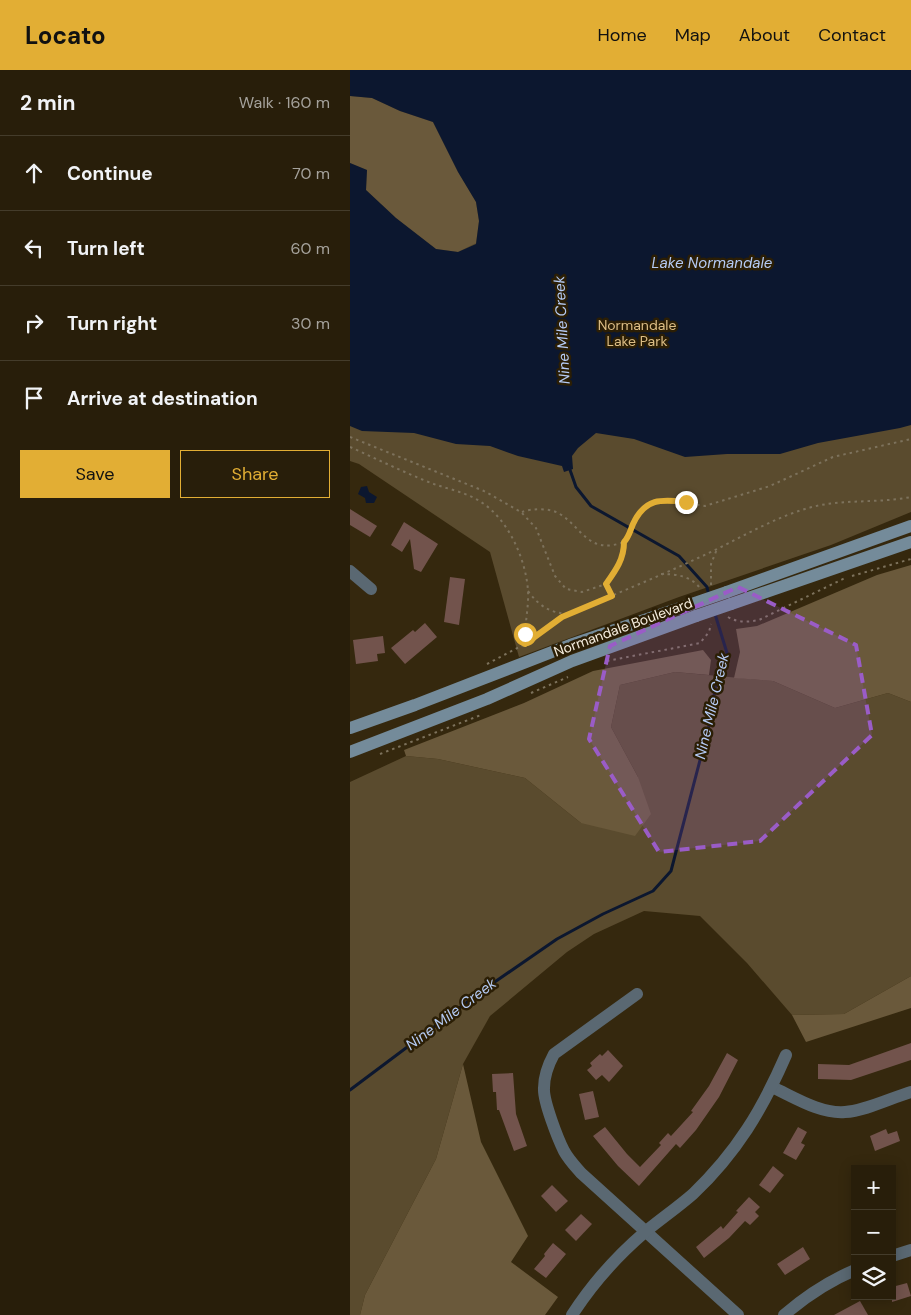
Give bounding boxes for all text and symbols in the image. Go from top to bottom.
text: Locato [25,20,106,51]
text: Home [597,23,647,47]
text: Map [675,23,711,47]
text: About [739,23,790,47]
text: Contact [818,23,886,47]
text: 2 min [20,89,76,117]
text: Walk · 160 m [239,92,330,113]
icon: ahead [20,159,48,187]
text: Continue [67,161,153,186]
text: 70 m [292,163,330,184]
icon: left [20,234,48,262]
text: Turn left [67,236,145,261]
text: 60 m [290,238,330,259]
water label: Lake Normandale [652,253,773,273]
water label: Nine Mile Creek [549,275,575,385]
icon: right [20,309,48,337]
text: Turn right [67,311,157,336]
text: 30 m [291,313,330,334]
park label: Normandale Lake Park [598,316,676,350]
icon: arrive [20,384,48,412]
text: Arrive at destination [67,386,258,411]
button: Save [20,450,170,498]
button: Share [180,450,330,498]
route end [675,491,698,514]
street label: Normandale Boulevard [551,594,695,660]
route start [514,623,537,646]
water label: Nine Mile Creek [690,650,734,761]
water label: Nine Mile Creek [402,973,501,1055]
map controls [851,1165,896,1300]
button: + [851,1165,896,1210]
button: − [851,1210,896,1255]
button: layers [851,1255,896,1300]

